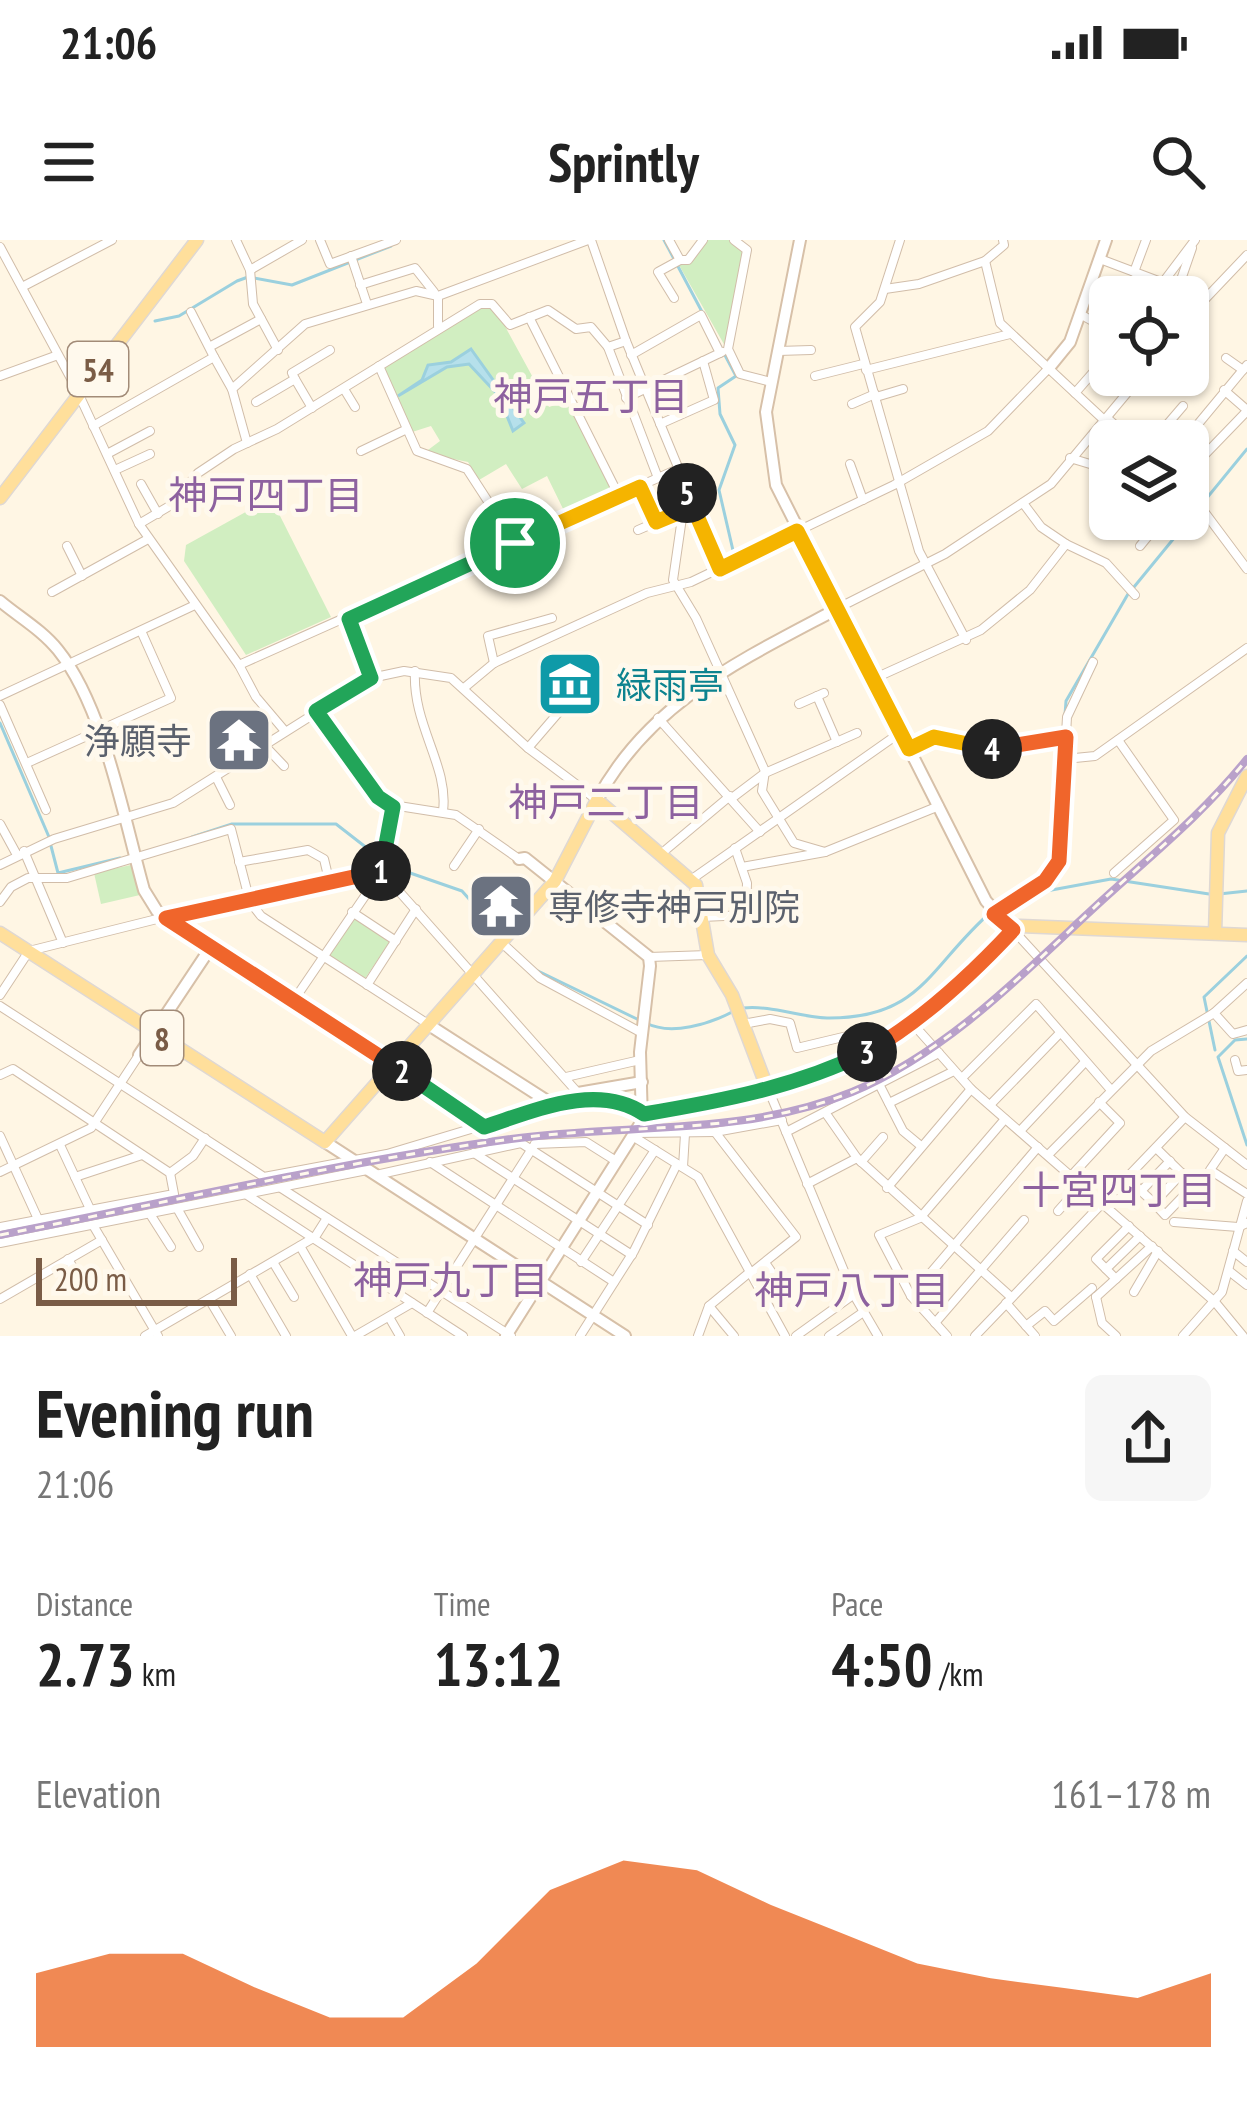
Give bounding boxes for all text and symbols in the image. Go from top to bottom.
text: 21:06 [60,13,157,71]
text: Sprintly [548,127,699,197]
icon: menu [36,129,102,195]
icon: search [1145,129,1211,195]
map controls [1089,276,1209,540]
button: locate [1089,276,1209,396]
road number: 54 [68,342,128,396]
district label: 神戸五丁目 [493,370,689,421]
button: layers [1089,420,1209,540]
pin: 5 [657,463,717,523]
district label: 神戸四丁目 [168,469,364,520]
text: 5 [679,471,695,514]
pin [464,492,566,594]
icon: arrive [482,510,548,576]
museum icon: 緑雨亭 [535,649,605,719]
place label: 緑雨亭 [616,661,724,708]
temple icon: 浄願寺 [204,705,274,775]
place label: 浄願寺 [84,717,192,764]
pin: 4 [962,719,1022,779]
text: 4 [984,727,1000,770]
district label: 神戸二丁目 [508,776,704,827]
pin: 1 [351,841,411,901]
text: 1 [373,849,389,892]
temple icon: 専修寺神戸別院 [466,871,536,941]
place label: 専修寺神戸別院 [548,883,800,930]
road number: 8 [141,1011,183,1065]
pin: 3 [837,1022,897,1082]
text: 3 [859,1030,875,1073]
pin: 2 [372,1041,432,1101]
text: 2 [394,1049,410,1092]
district label: 十宮四丁目 [1021,1164,1217,1215]
scale bar [36,1252,237,1305]
district label: 神戸九丁目 [353,1254,549,1305]
text: 200 m [54,1257,127,1300]
district label: 神戸八丁目 [754,1264,950,1315]
text: Evening run [36,1370,314,1455]
button: share [1085,1375,1211,1501]
text: 21:06 [36,1458,114,1509]
text: Distance [36,1582,133,1625]
text: Time [434,1582,491,1625]
text: Pace [831,1582,883,1625]
text: 2.73 [36,1625,135,1703]
text: 13:12 [434,1625,563,1703]
text: 4:50 [831,1625,932,1703]
text: km [135,1652,176,1695]
text: /km [932,1652,983,1695]
text: Elevation [36,1768,161,1819]
text: 161–178 m [1051,1768,1211,1819]

